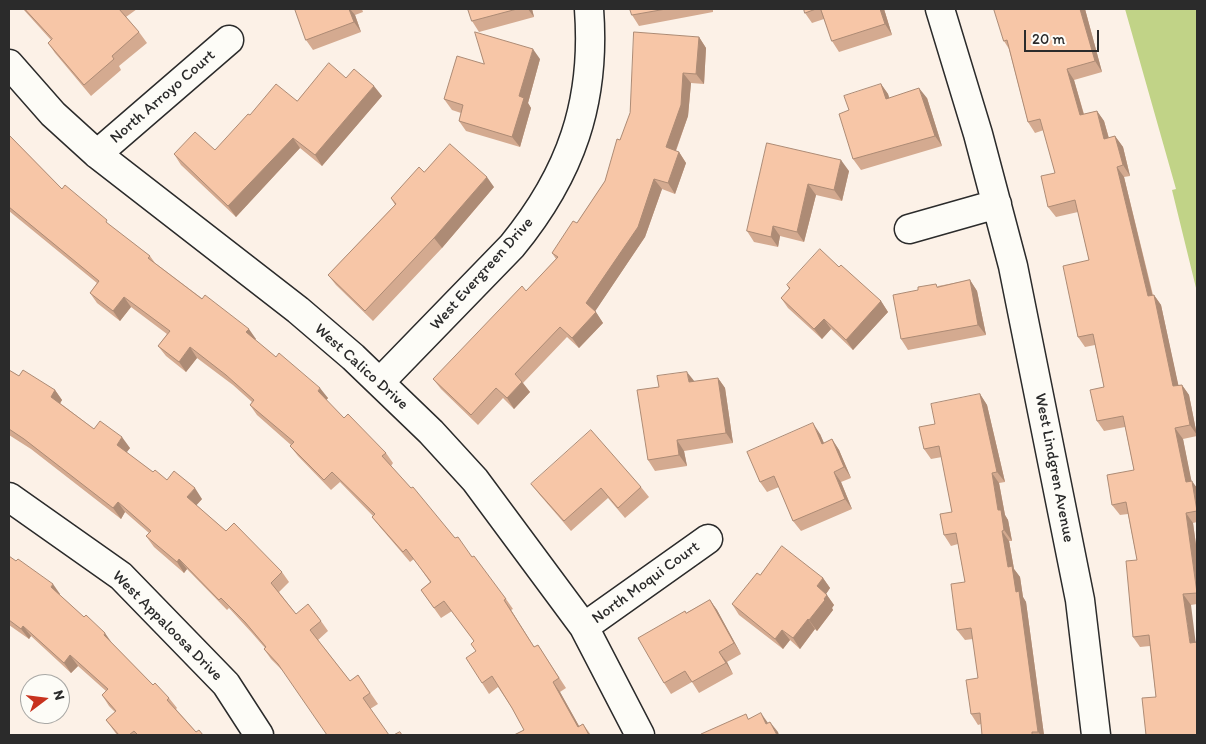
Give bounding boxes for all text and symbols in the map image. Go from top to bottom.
scale bar [1026,20,1101,52]
text: 20 m [1032,30,1065,48]
street label: North Arroyo Court [106,46,220,148]
street label: West Evergreen Drive [426,214,538,334]
street label: West Calico Drive [310,320,412,414]
street label: West Lindgren Avenue [1030,392,1078,544]
street label: North Moqui Court [588,538,704,628]
street label: West Appaloosa Drive [108,567,226,685]
north arrow [20,674,70,724]
text: N [50,688,68,702]

